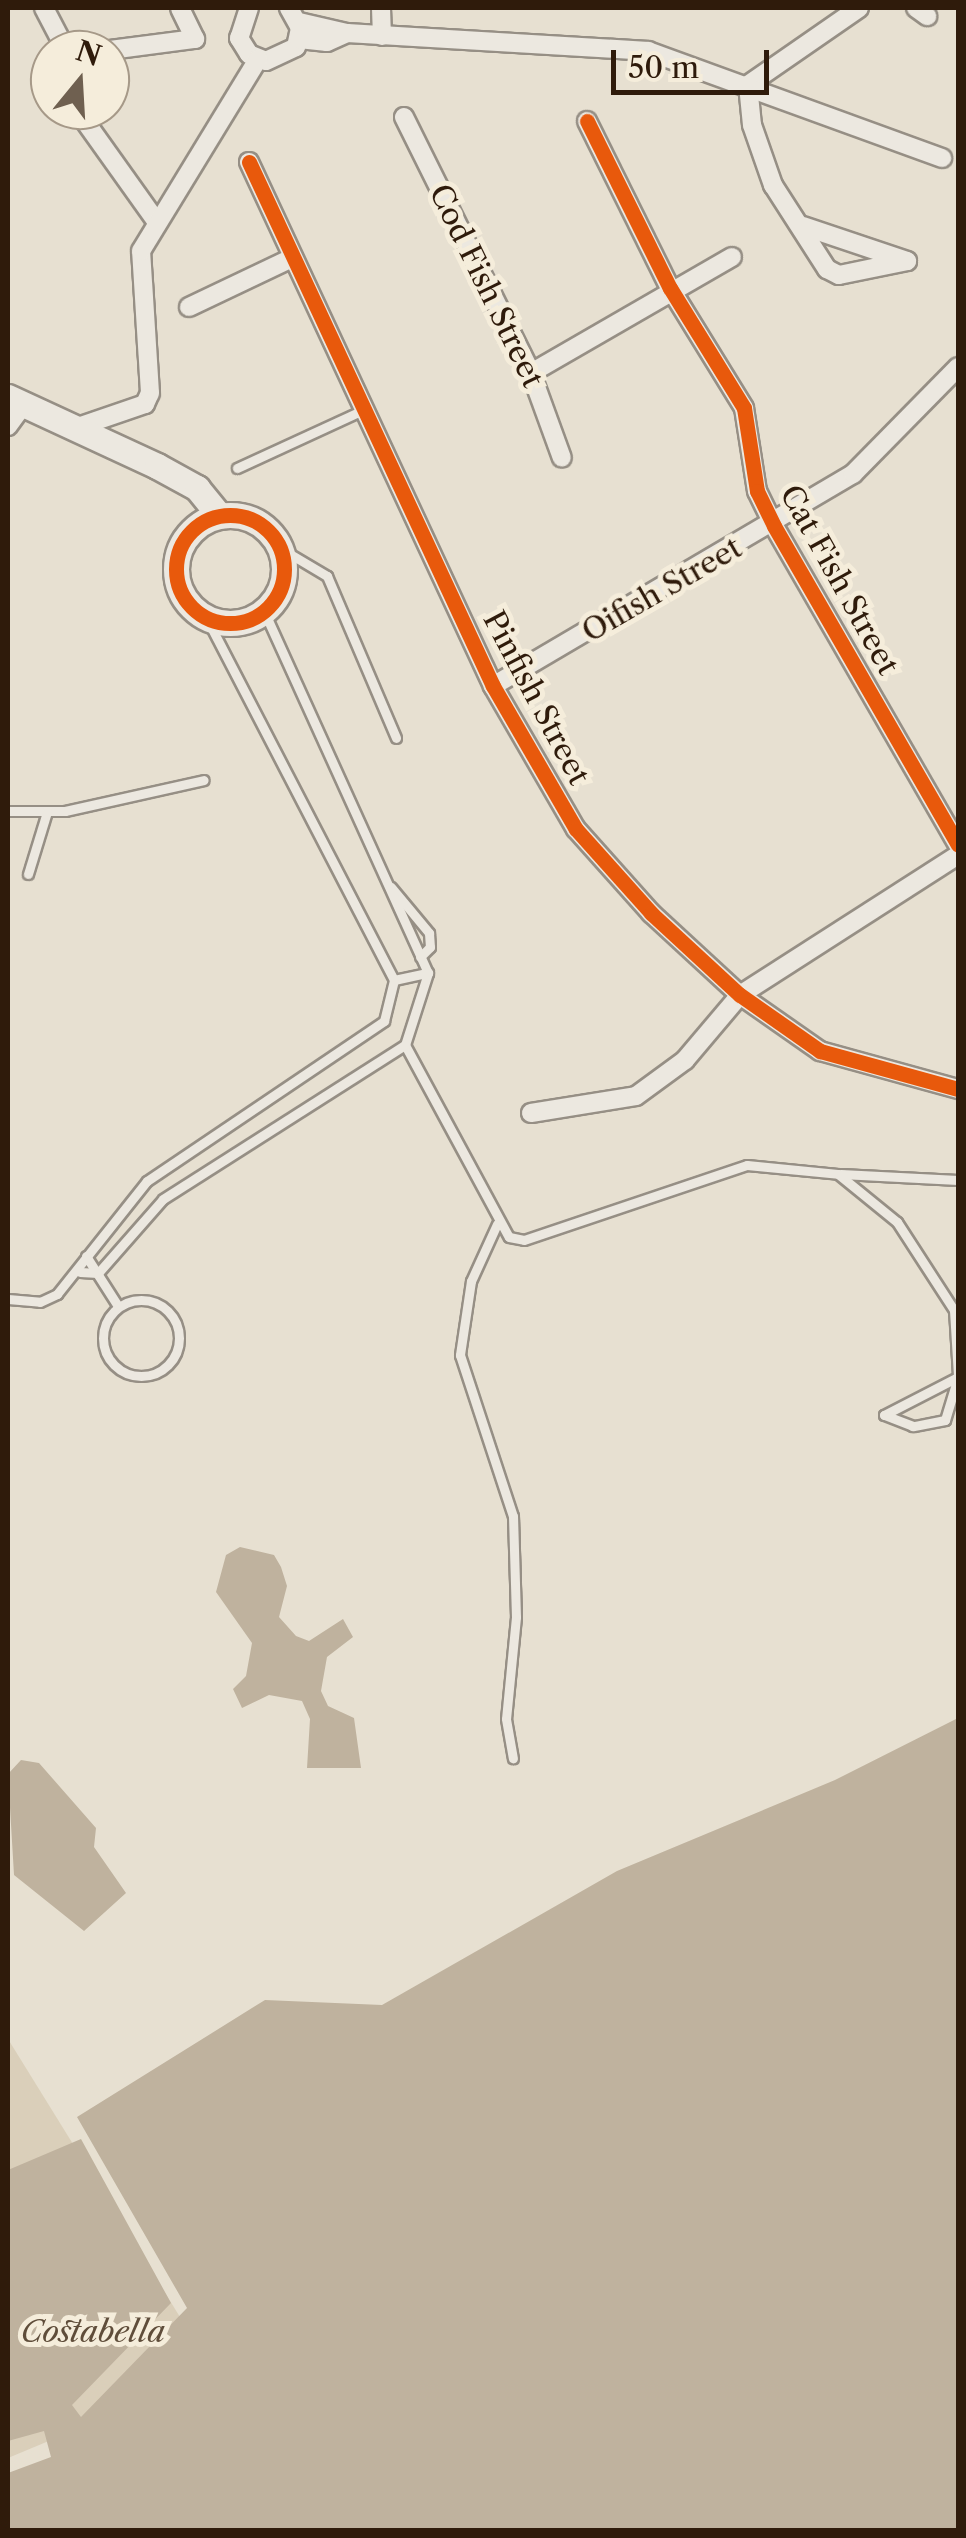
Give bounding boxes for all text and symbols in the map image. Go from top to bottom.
north arrow [30,30,130,130]
scale bar [616,30,774,92]
text: N [72,33,105,73]
text: 50 m [628,49,699,86]
street label: Cod Fish Street [421,179,551,393]
street label: Cat Fish Street [772,479,906,681]
street label: Oifish Street [576,530,748,650]
street label: Pinfish Street [475,605,597,791]
park label: Costabella [21,2314,165,2350]

